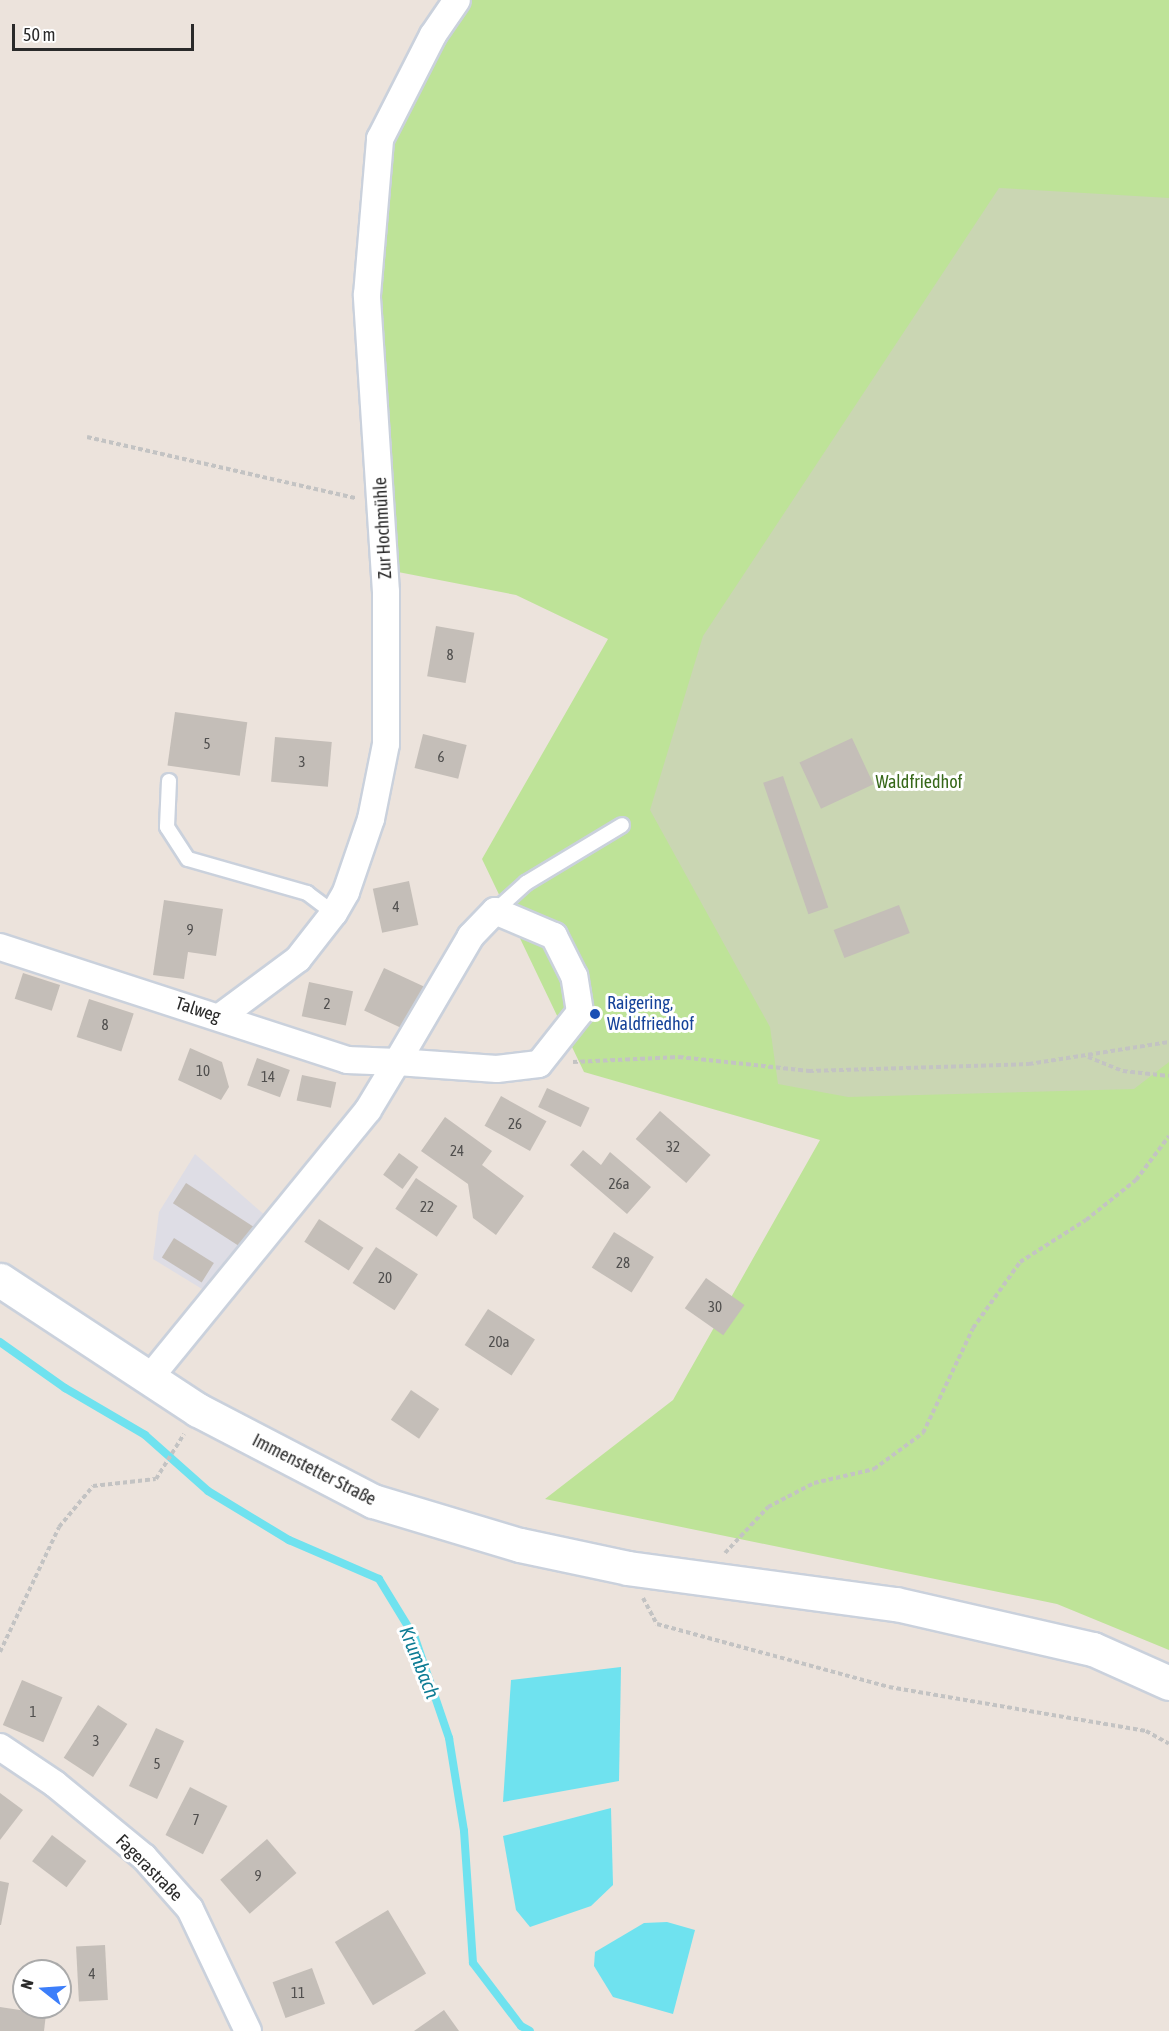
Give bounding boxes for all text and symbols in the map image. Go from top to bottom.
scale bar [15,12,196,50]
text: 50 m [23,24,55,45]
street label: Zur Hochmühle [370,476,396,580]
house number: 8 [446,646,454,664]
house number: 5 [203,735,211,753]
house number: 6 [437,748,445,766]
house number: 3 [298,753,306,771]
park label: Waldfriedhof [875,771,963,793]
house number: 4 [392,898,400,916]
house number: 9 [186,921,194,939]
street label: Talweg [173,993,223,1027]
place label: Raigering, Waldfriedhof [607,993,694,1036]
house number: 2 [323,995,331,1013]
marker: Raigering, Waldfriedhof [588,1007,602,1021]
house number: 8 [101,1016,109,1034]
house number: 10 [196,1062,210,1080]
house number: 14 [261,1068,275,1086]
house number: 26 [508,1115,522,1133]
house number: 32 [666,1138,680,1156]
house number: 24 [450,1142,464,1160]
house number: 26a [608,1175,630,1193]
house number: 22 [420,1198,434,1216]
house number: 28 [616,1254,630,1272]
house number: 20 [378,1269,392,1287]
house number: 30 [708,1298,722,1316]
house number: 20a [488,1333,510,1351]
street label: Immenstetter Straße [249,1430,379,1510]
water label: Krumbach [395,1622,445,1702]
house number: 1 [29,1703,37,1721]
house number: 3 [92,1732,100,1750]
house number: 5 [153,1755,161,1773]
house number: 7 [192,1811,200,1829]
street label: Fagerastraße [111,1830,187,1906]
house number: 9 [254,1867,262,1885]
north arrow [12,1959,72,2019]
house number: 4 [88,1965,96,1983]
text: N [17,1977,37,1991]
house number: 11 [291,1984,305,2002]

